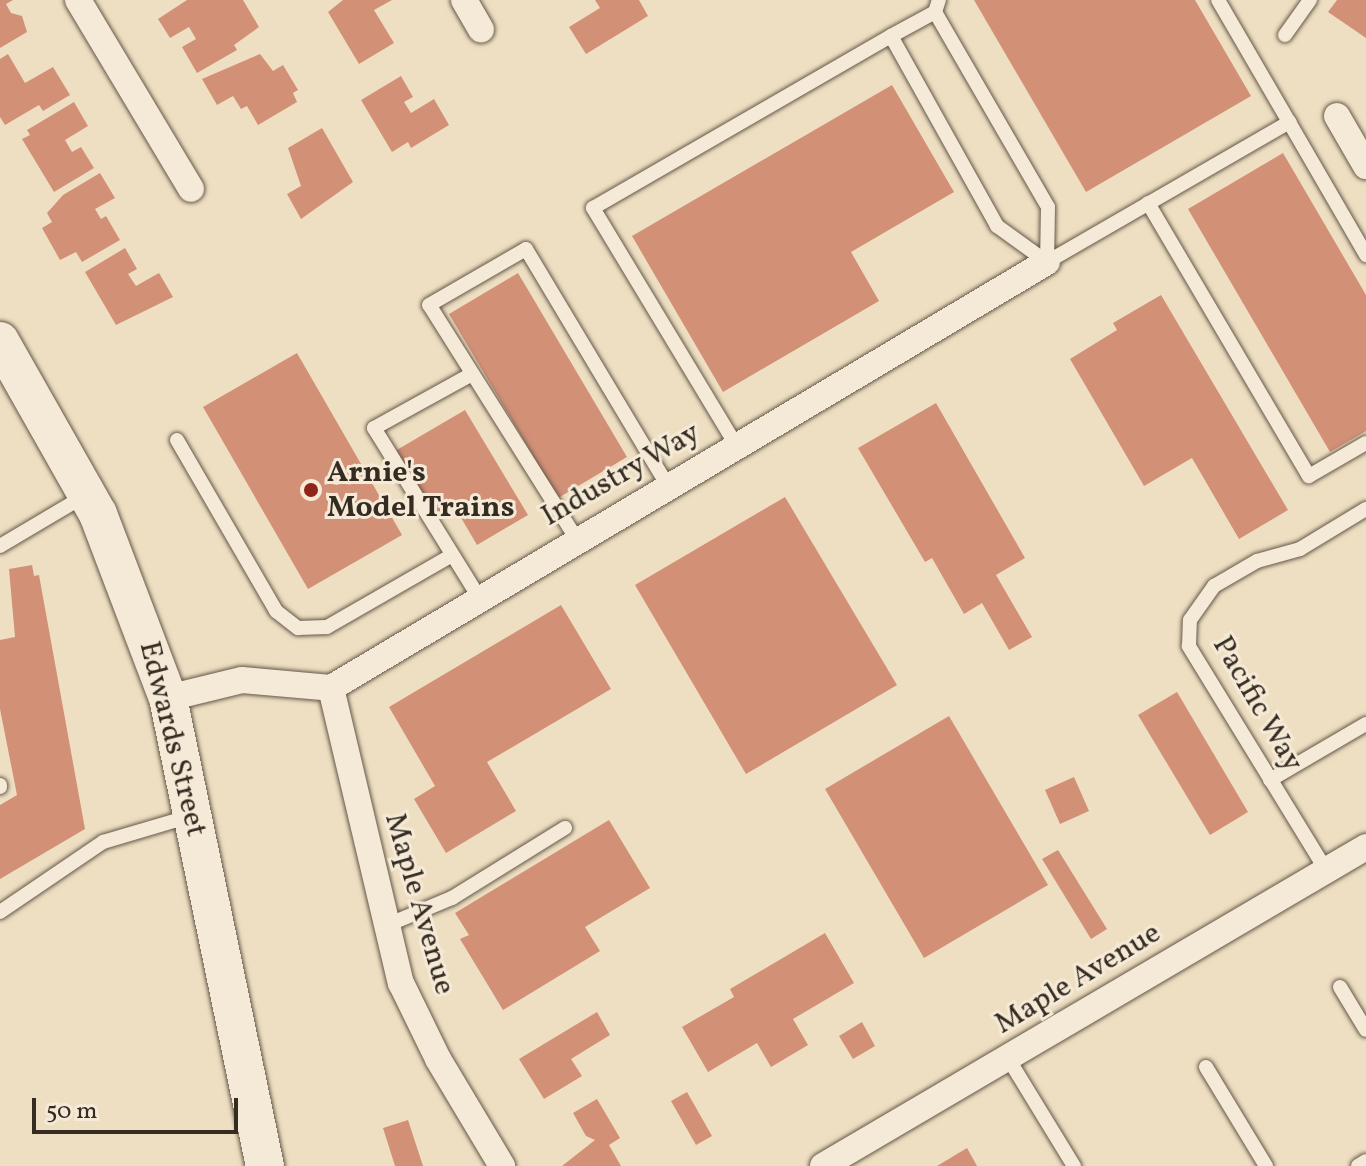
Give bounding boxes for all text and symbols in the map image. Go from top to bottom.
street label: Industry Way [535,415,707,535]
place label: Arnie's Model Trains [327,455,515,526]
marker: Arnie's Model Trains [302,481,320,499]
street label: Pacific Way [1204,629,1310,779]
street label: Edwards Street [130,638,214,840]
street label: Maple Avenue [376,809,462,999]
street label: Maple Avenue [989,915,1167,1043]
scale bar [36,1082,242,1132]
text: 50 m [46,1095,98,1129]

